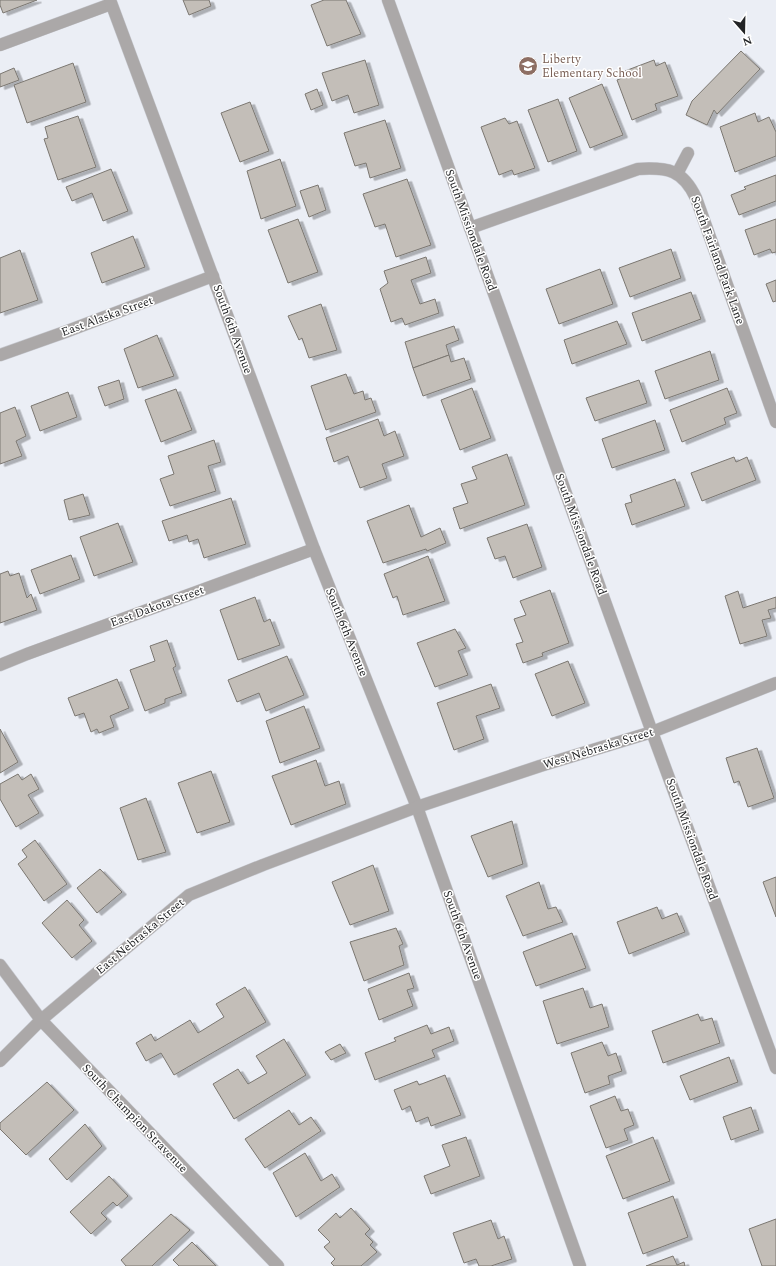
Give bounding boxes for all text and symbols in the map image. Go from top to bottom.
north arrow [724,12,764,52]
text: N [740,31,754,50]
place label: Liberty Elementary School [542,50,642,83]
school or university icon: Liberty Elementary School [517,55,539,77]
street label: South Missiondale Road [440,166,502,294]
street label: South Fairland Park Lane [685,193,750,327]
street label: South 6th Avenue [208,282,258,377]
street label: East Alaska Street [59,291,156,342]
street label: South Missiondale Road [550,470,612,598]
street label: East Dakota Street [108,581,207,632]
street label: South 6th Avenue [320,585,373,679]
street label: West Nebraska Street [541,723,656,774]
street label: South Missiondale Road [661,775,723,903]
street label: South 6th Avenue [438,888,488,983]
street label: East Nebraska Street [92,893,189,979]
street label: South Champion Stravenue [77,1059,192,1177]

